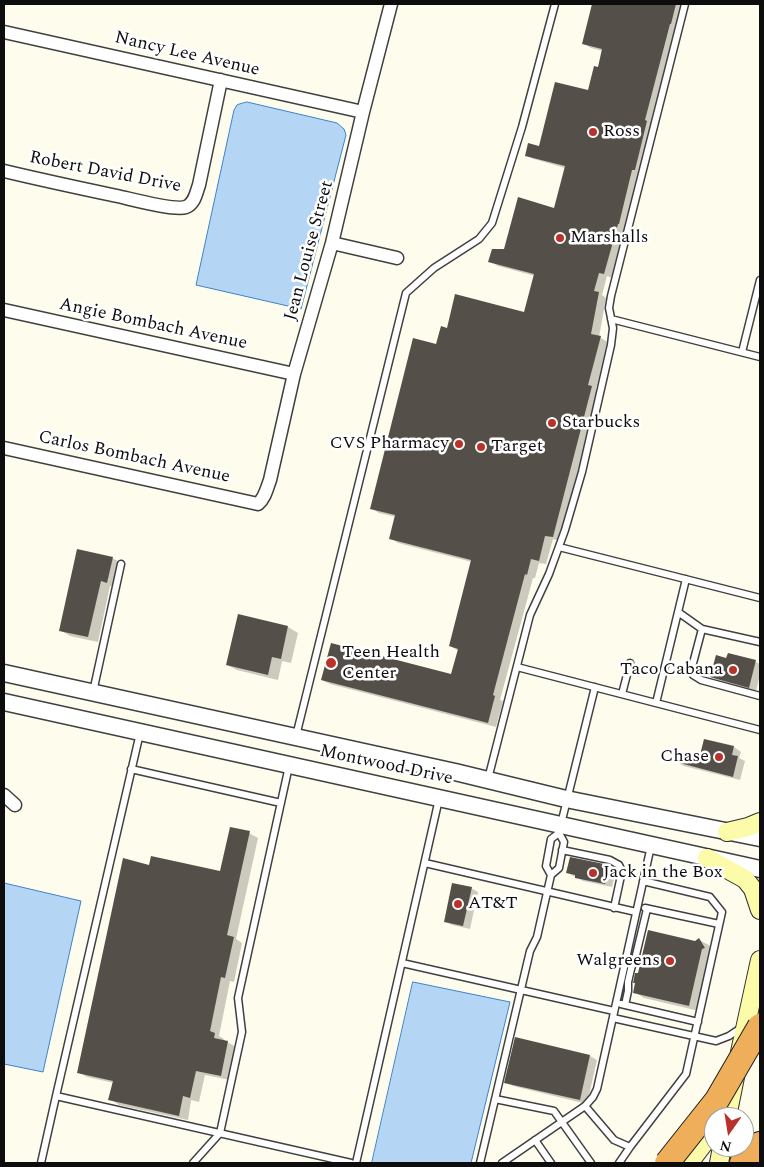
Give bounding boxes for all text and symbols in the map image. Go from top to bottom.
street label: Nancy Lee Avenue [112,28,262,82]
place label: Ross [603,121,640,143]
marker: Ross [587,126,599,138]
street label: Robert David Drive [27,148,183,198]
street label: Jean Louise Street [281,179,339,323]
place label: Marshalls [570,227,648,249]
marker: Marshalls [554,232,566,244]
street label: Angie Bombach Avenue [57,295,249,355]
place label: Starbucks [562,412,640,434]
marker: Starbucks [546,417,558,429]
street label: Carlos Bombach Avenue [36,427,232,489]
place label: CVS Pharmacy [330,433,449,455]
place label: Target [491,436,543,458]
marker: CVS Pharmacy [453,438,465,450]
marker: Target [475,441,487,453]
place label: Teen Health Center [342,642,440,684]
marker: Teen Health Center [324,656,338,670]
place label: Taco Cabana [620,659,723,681]
marker: Taco Cabana [727,664,739,676]
street label: Montwood Drive [317,741,455,791]
place label: Chase [660,746,709,768]
marker: Chase [713,751,725,763]
place label: Jack in the Box [603,862,723,884]
marker: Jack in the Box [587,867,599,879]
place label: AT&T [468,893,518,915]
marker: AT&T [452,898,464,910]
place label: Walgreens [576,950,660,972]
marker: Walgreens [664,955,676,967]
north arrow [704,1107,754,1157]
text: N [718,1135,734,1158]

